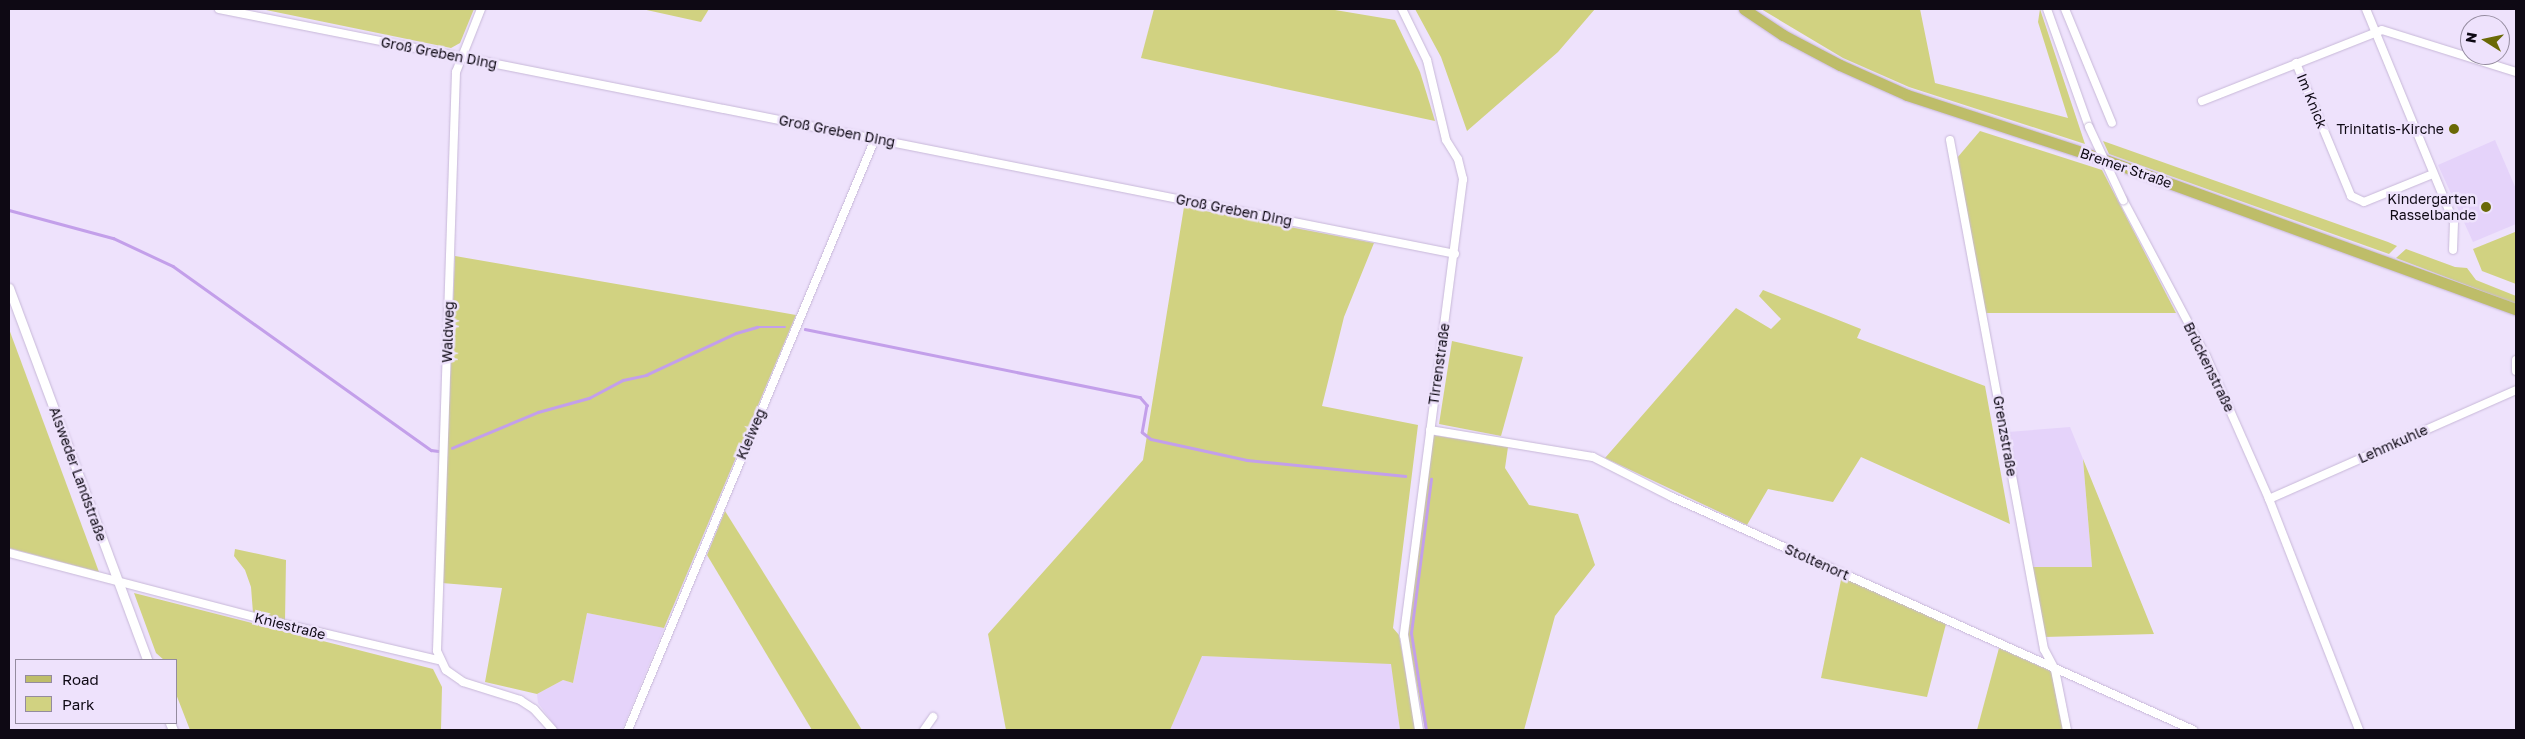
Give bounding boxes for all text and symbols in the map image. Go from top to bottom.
north arrow [2460,15,2510,65]
text: N [2461,31,2480,44]
street label: Groß Greben Ding [379,33,499,73]
street label: Im Knick [2293,71,2331,131]
street label: Groß Greben Ding [777,111,897,151]
place label: Trinitatis-Kirche [2336,121,2444,137]
marker: Trinitatis-Kirche [2448,123,2460,135]
street label: Bremer Straße [2078,144,2174,192]
street label: Groß Greben Ding [1174,190,1294,230]
place label: Kindergarten Rasselbande [2387,191,2476,223]
marker: Kindergarten Rasselbande [2480,201,2492,213]
street label: Waldweg [439,301,457,363]
street label: Brückenstraße [2180,319,2238,415]
street label: Tirrenstraße [1425,322,1453,406]
street label: Grenzstraße [1990,394,2020,478]
street label: Alsweder Landstraße [46,405,110,543]
street label: Kleiweg [733,406,769,462]
street label: Lehmkuhle [2356,421,2430,467]
street label: Stoltenort [1782,540,1852,584]
street label: Kniestraße [253,609,327,643]
legend [15,659,178,724]
text: Road [62,670,99,688]
text: Park [62,695,94,713]

